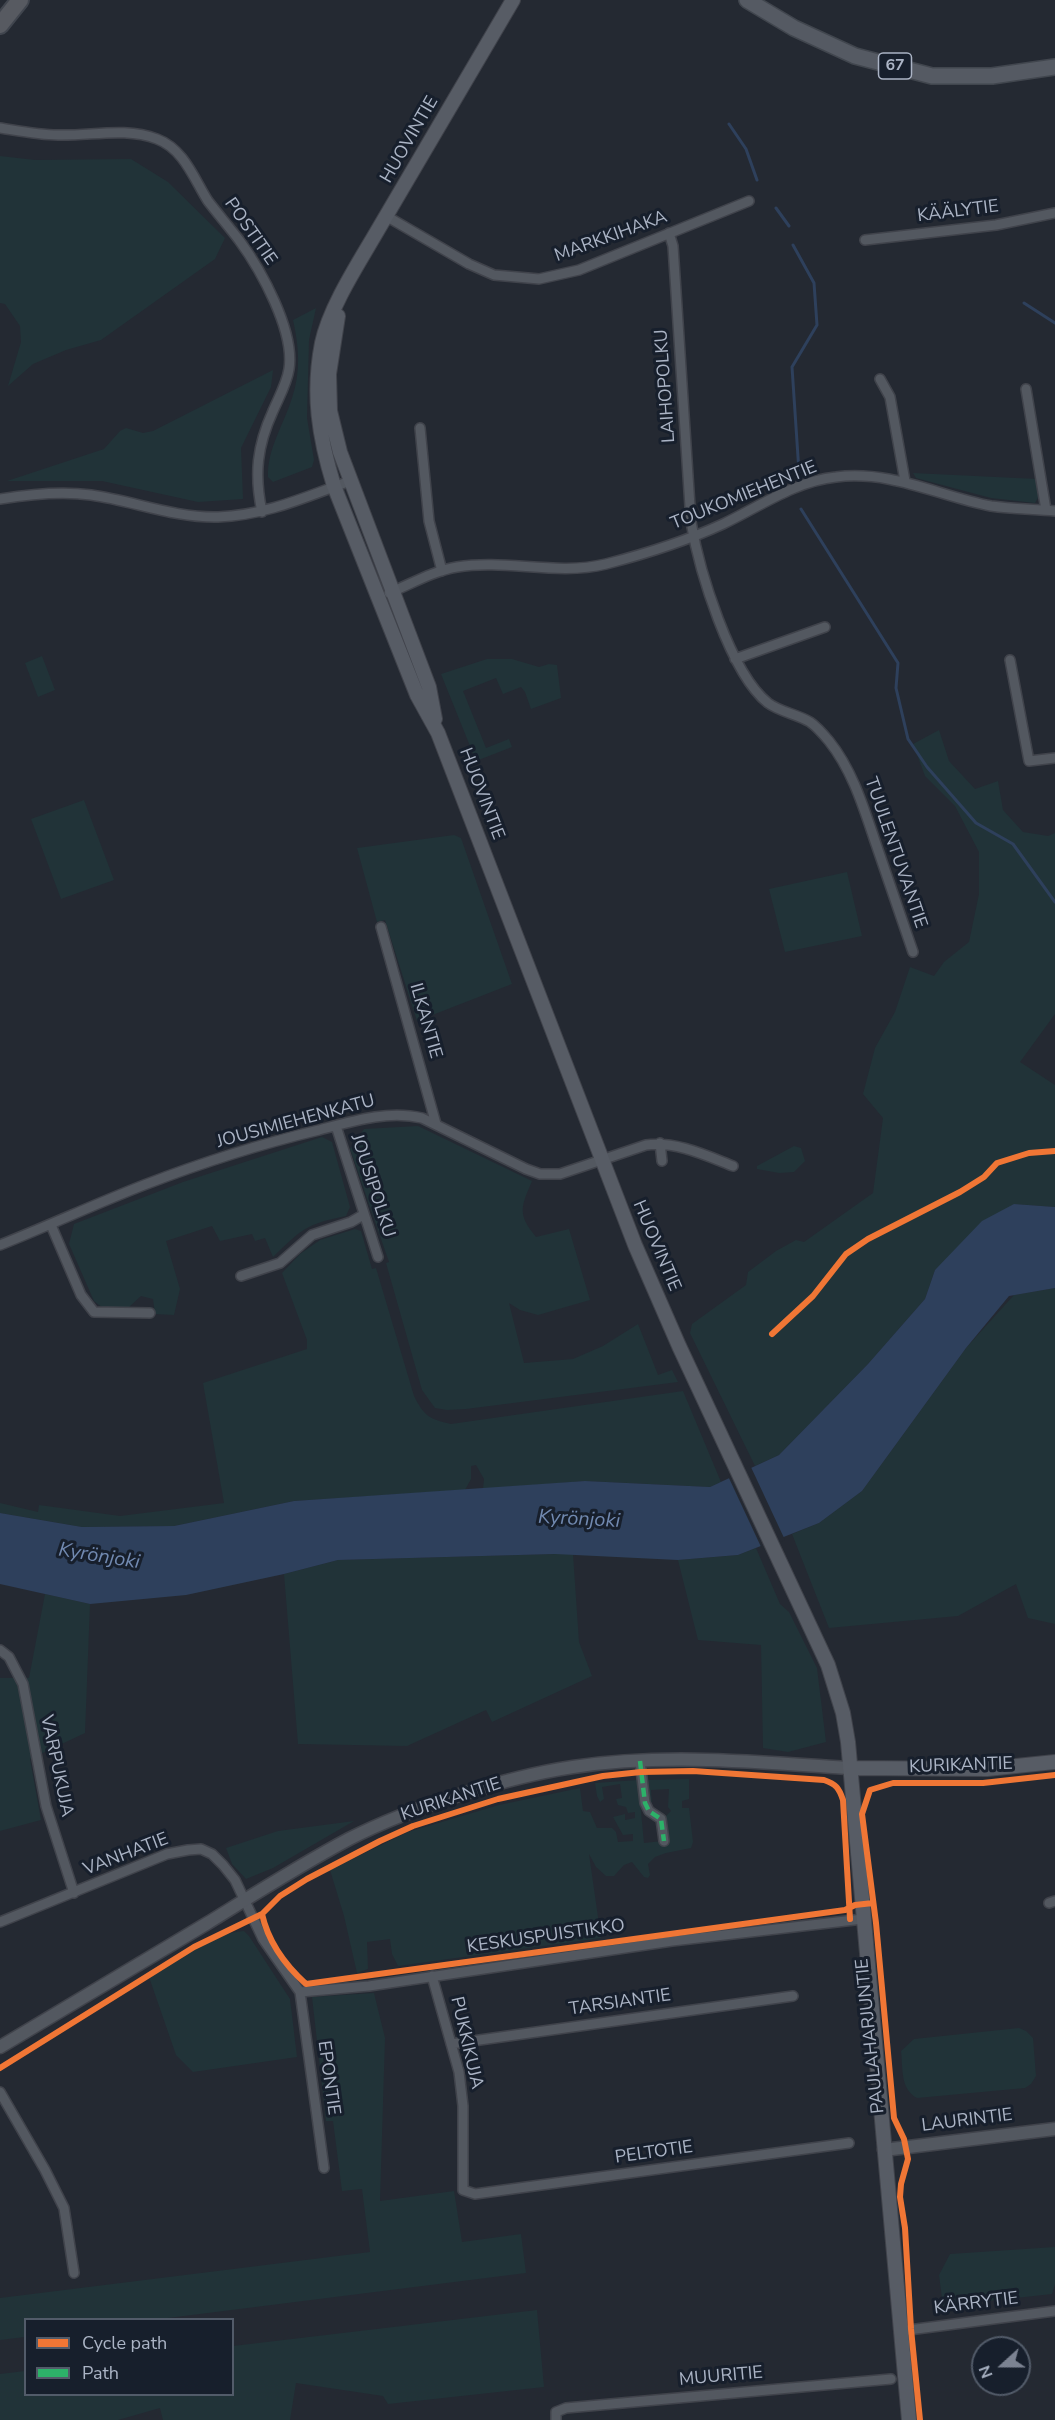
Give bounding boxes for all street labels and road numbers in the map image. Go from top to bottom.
road number: 67 [878,53,912,79]
street label: HUOVINTIE [377,93,443,187]
street label: POSTITIE [219,194,281,270]
street label: KÄÄLYTIE [916,196,1000,228]
street label: MARKKIHAKA [552,207,670,267]
street label: LAIHOPOLKU [651,329,681,443]
street label: TOUKOMIEHENTIE [668,457,820,535]
street label: HUOVINTIE [454,745,508,843]
street label: TUULENTUVANTIE [859,775,931,931]
street label: ILKANTIE [404,981,446,1061]
street label: JOUSIMIEHENKATU [215,1090,377,1154]
street label: JOUSIPOLKU [345,1132,399,1240]
street label: HUOVINTIE [627,1197,685,1295]
street label: VARPUKUJA [35,1713,77,1819]
street label: KURIKANTIE [909,1753,1013,1779]
street label: KURIKANTIE [398,1774,504,1826]
street label: VANHATIE [80,1829,172,1881]
street label: KESKUSPUISTIKKO [466,1915,626,1959]
street label: PAULAHARJUNTIE [852,1957,890,2115]
street label: TARSIANTIE [568,1985,672,2021]
street label: PUKKIKUJA [445,1995,487,2091]
street label: EPONTIE [312,2039,344,2117]
street label: LAURINTIE [920,2105,1014,2137]
street label: PELTOTIE [614,2137,694,2169]
street label: KÄRRYTIE [933,2288,1019,2320]
street label: MUURITIE [678,2363,764,2391]

